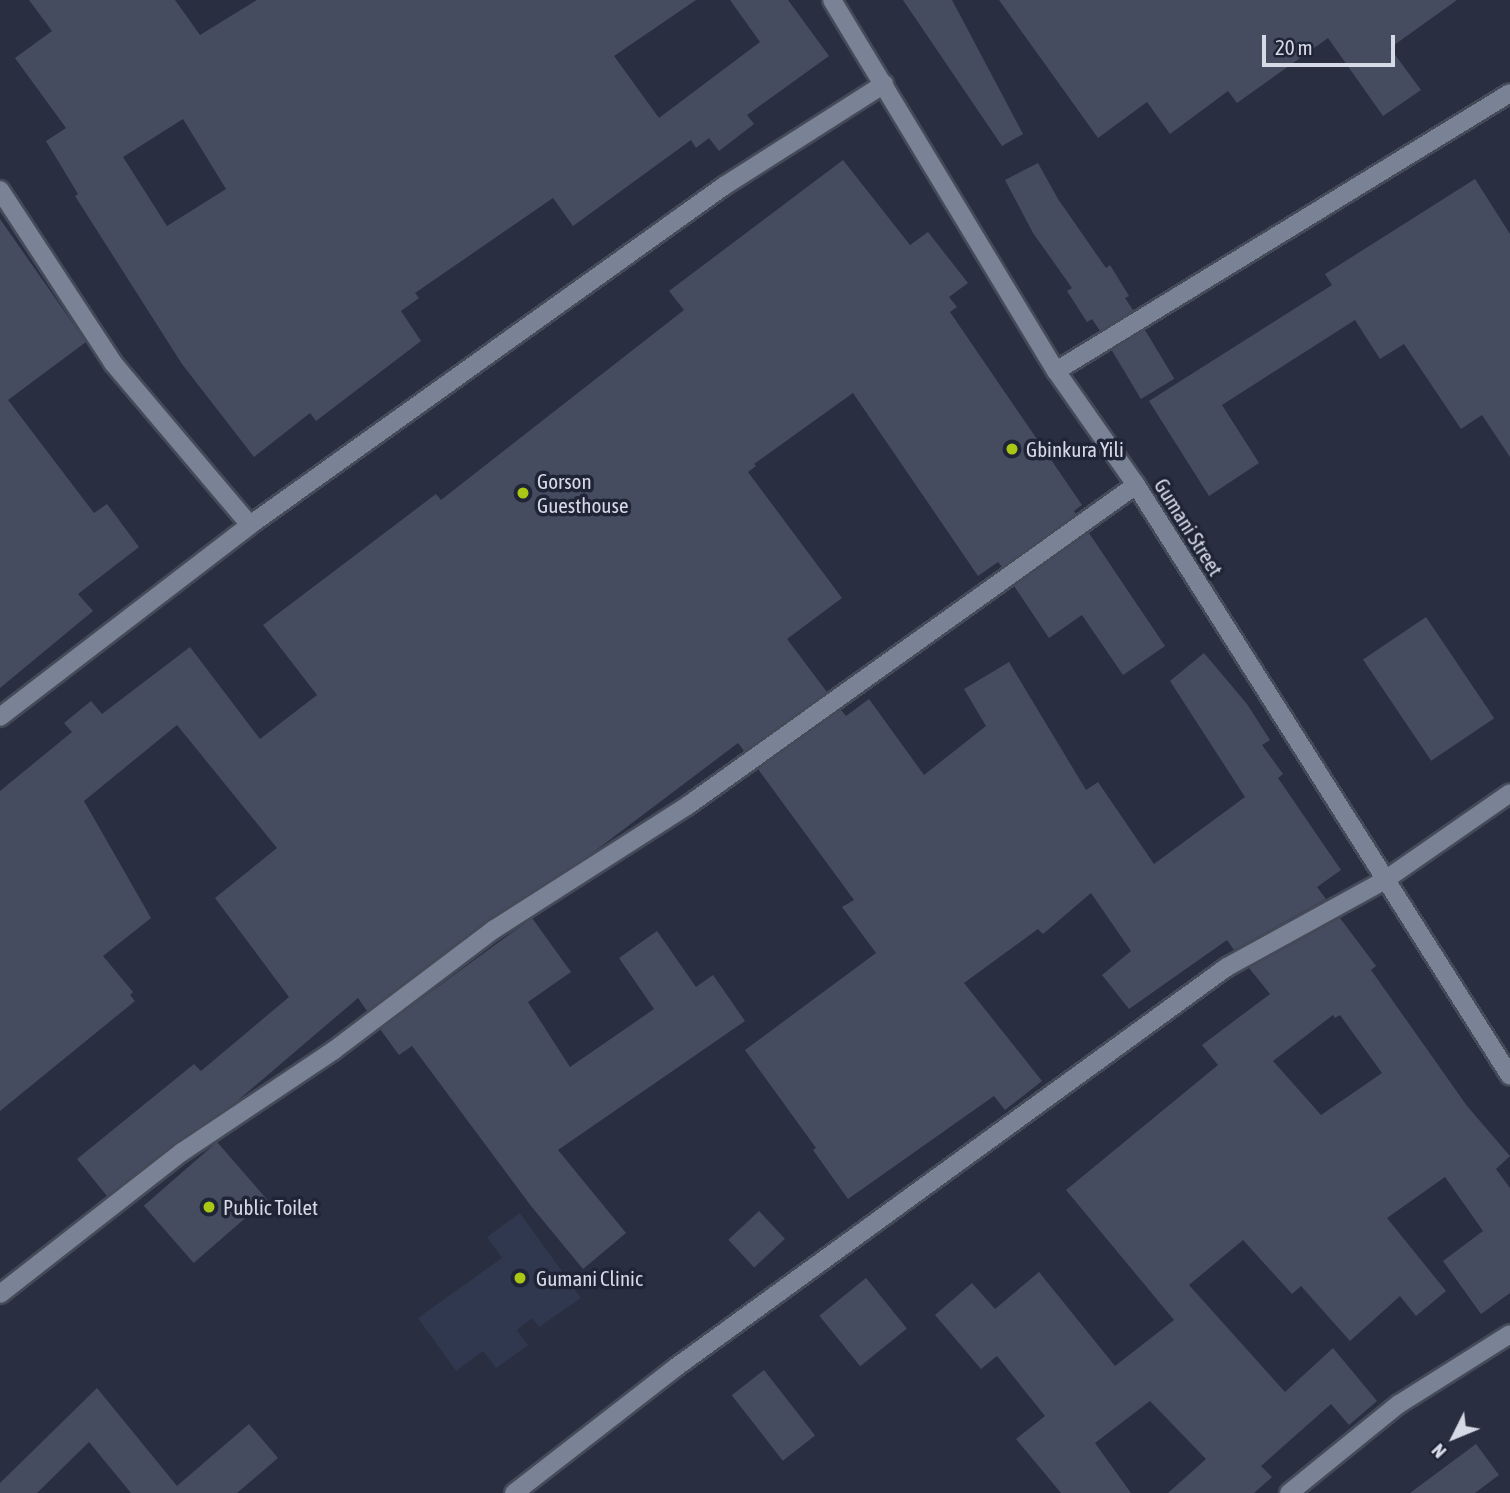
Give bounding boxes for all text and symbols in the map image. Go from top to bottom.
scale bar [1265,21,1398,65]
text: 20 m [1275,35,1313,59]
place label: Gbinkura Yili [1026,436,1124,462]
marker: Gbinkura Yili [1004,441,1020,457]
place label: Gorson Guesthouse [537,468,628,518]
street label: Gumani Street [1149,474,1229,580]
marker: Gorson Guesthouse [515,485,531,501]
place label: Public Toilet [223,1194,318,1220]
marker: Public Toilet [201,1199,217,1215]
place label: Gumani Clinic [536,1265,643,1291]
marker: Gumani Clinic [510,1268,530,1288]
north arrow [1419,1402,1489,1472]
text: N [1427,1440,1451,1463]

